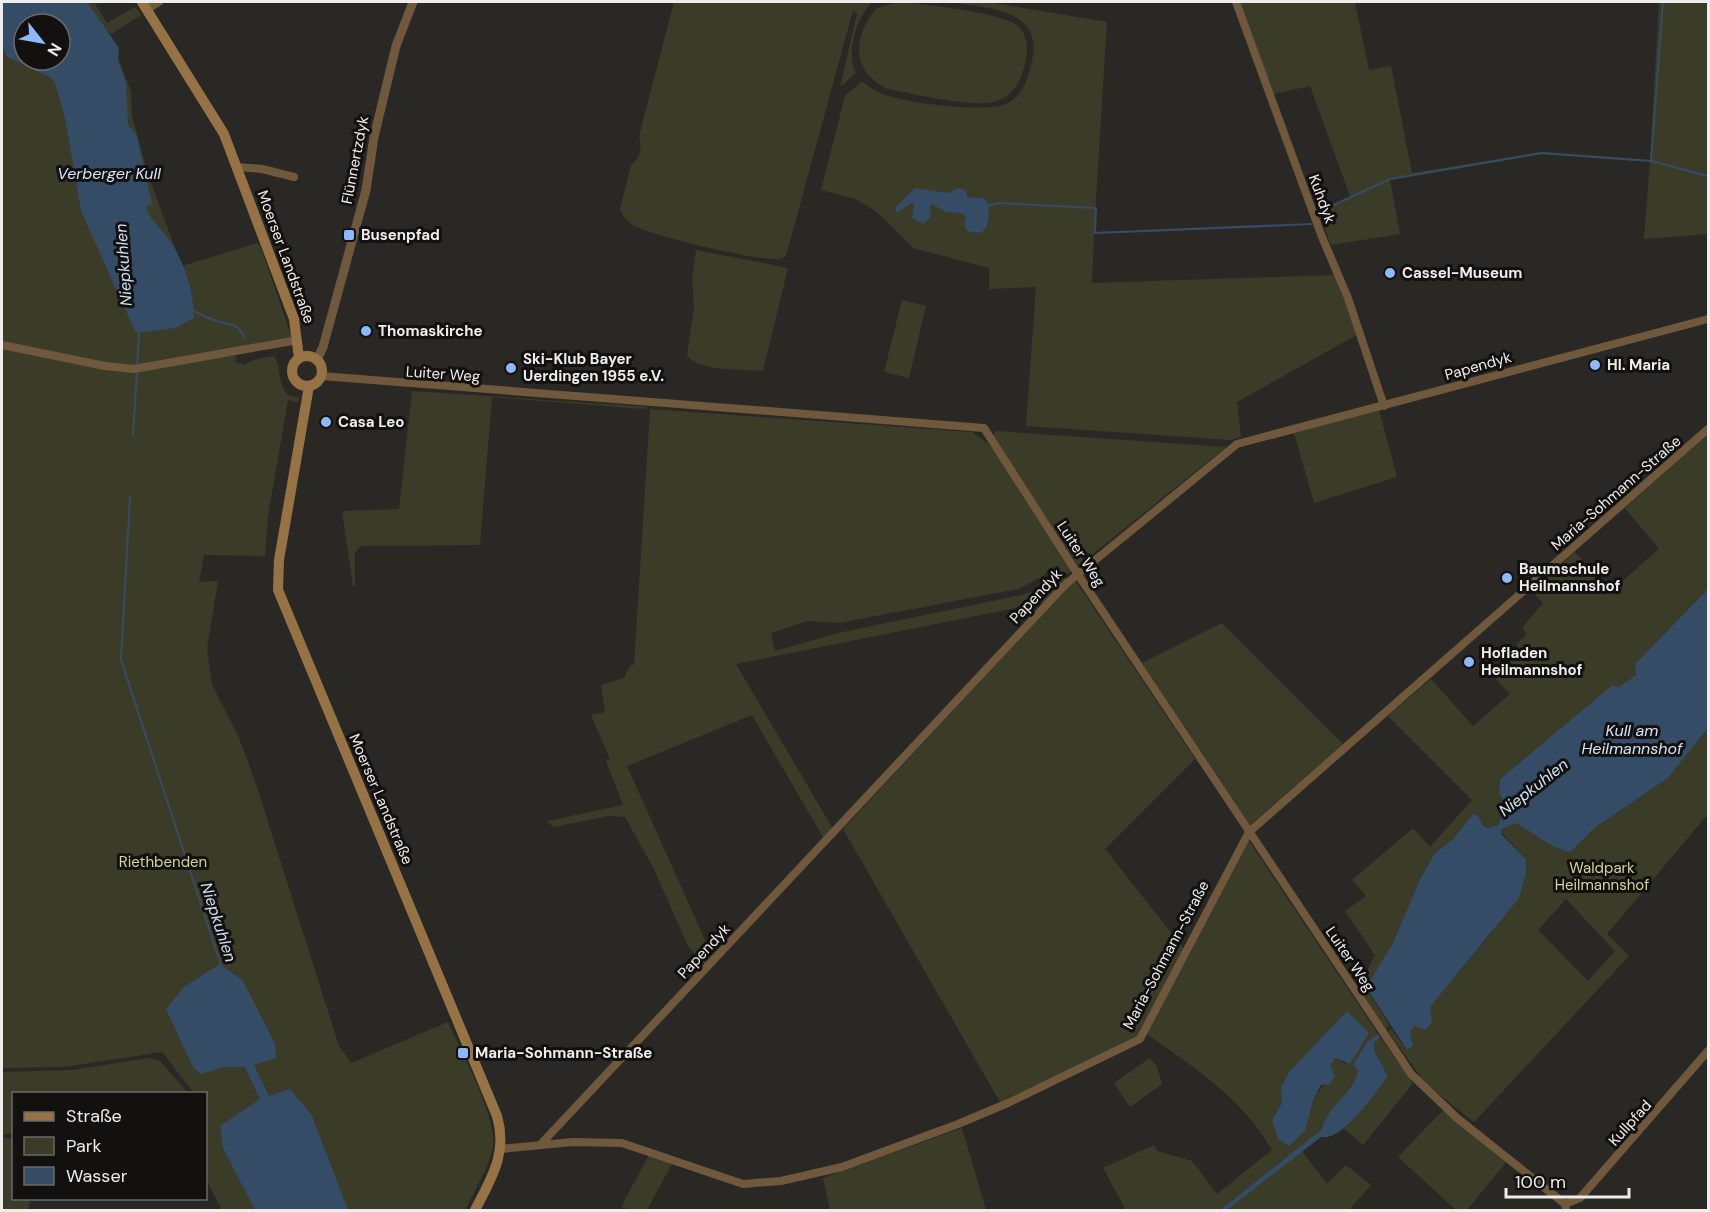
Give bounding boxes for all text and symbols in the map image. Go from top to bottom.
north arrow [12,12,72,72]
text: N [42,39,66,60]
street label: Flünnertzdyk [337,114,373,206]
water label: Verberger Kull [57,163,161,184]
street label: Kuhdyk [1304,172,1340,227]
street label: Moerser Landstraße [253,188,319,326]
water label: Niepkuhlen [110,223,137,307]
place label: Busenpfad [361,225,440,245]
marker: Busenpfad [342,228,356,242]
place label: Cassel-Museum [1402,263,1522,283]
marker: Cassel-Museum [1383,266,1397,280]
place label: Thomaskirche [378,321,482,341]
marker: Thomaskirche [359,324,373,338]
street label: Papendyk [1442,347,1514,385]
place label: Ski-Klub Bayer Uerdingen 1955 e.V. [523,349,664,386]
place label: Hl. Maria [1607,355,1670,375]
marker: Hl. Maria [1588,358,1602,372]
street label: Luiter Weg [405,361,481,387]
marker: Ski-Klub Bayer Uerdingen 1955 e.V. [504,361,518,375]
place label: Casa Leo [338,412,404,432]
marker: Casa Leo [319,415,333,429]
street label: Maria-Sohmann-Straße [1547,431,1685,555]
street label: Luiter Weg [1052,517,1110,591]
place label: Baumschule Heilmannshof [1519,559,1620,596]
street label: Papendyk [1005,564,1067,628]
marker: Baumschule Heilmannshof [1500,571,1514,585]
place label: Hofladen Heilmannshof [1481,643,1582,680]
marker: Hofladen Heilmannshof [1462,655,1476,669]
water label: Kull am Heilmannshof [1581,720,1684,759]
street label: Moerser Landstraße [344,731,418,867]
water label: Niepkuhlen [1494,754,1572,821]
park label: Riethbenden [119,852,207,872]
park label: Waldpark Heilmannshof [1555,858,1649,895]
street label: Maria-Sohmann-Straße [1118,877,1214,1033]
water label: Niepkuhlen [196,880,241,965]
street label: Papendyk [673,919,735,983]
street label: Luiter Weg [1321,923,1379,995]
place label: Maria-Sohmann-Straße [475,1043,652,1063]
marker: Maria-Sohmann-Straße [456,1046,470,1060]
legend [12,1092,207,1200]
street label: Kullpfad [1604,1096,1656,1150]
text: Straße [66,1104,122,1128]
text: Park [66,1134,102,1158]
scale bar [1506,1161,1629,1199]
text: Wasser [66,1164,128,1188]
text: 100 m [1515,1170,1566,1194]

